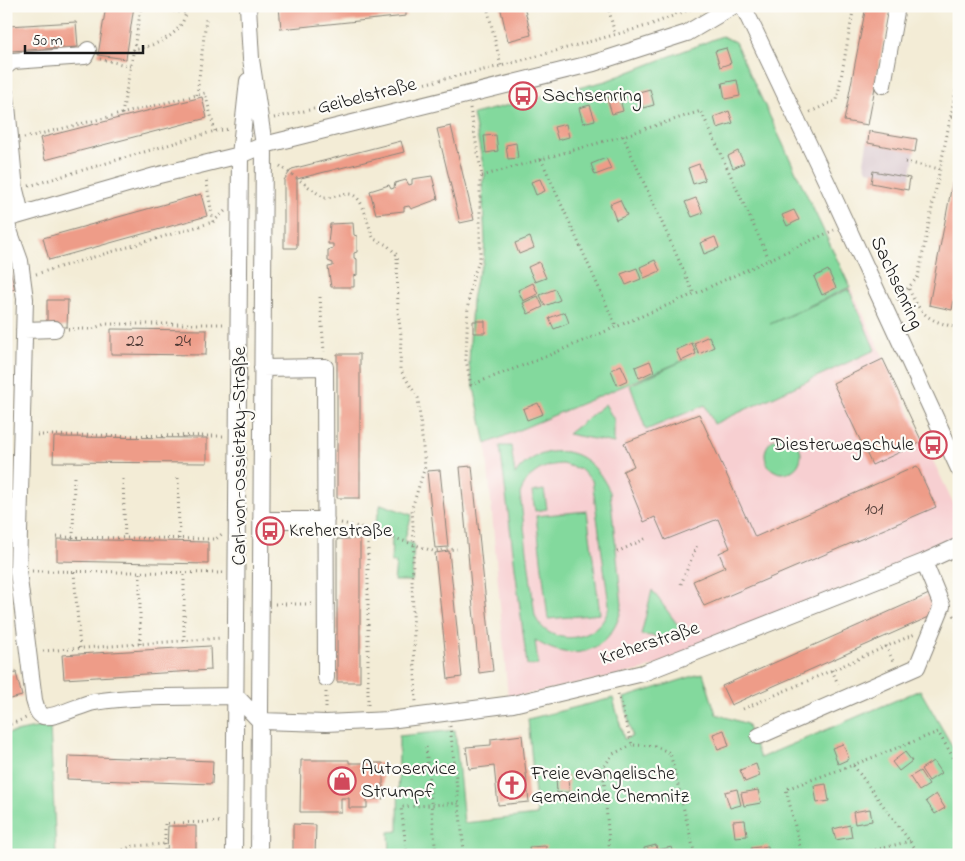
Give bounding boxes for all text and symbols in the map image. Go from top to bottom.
scale bar [25,22,142,54]
text: 50 m [32,30,63,52]
street label: Geibelstraße [314,71,420,123]
bus stop icon: Sachsenring [508,81,538,111]
place label: Sachsenring [542,82,642,112]
street label: Sachsenring [861,232,930,335]
house number: 22 [126,329,144,355]
house number: 24 [175,329,192,355]
street label: Carl-von-Ossietzky-Straße [226,347,255,565]
bus stop icon: Diesterwegschule [918,430,948,460]
place label: Diesterwegschule [770,431,914,461]
house number: 101 [864,497,884,523]
bus stop icon: Kreherstraße [255,516,285,546]
place label: Kreherstraße [289,517,392,546]
street label: Kreherstraße [597,614,703,674]
place label: Autoservice Strumpf [361,755,456,807]
place label: Freie evangelische Gemeinde Chemnitz [530,760,690,812]
shop icon: Autoservice Strumpf [327,766,357,796]
church icon: Freie evangelische Gemeinde Chemnitz [497,770,527,800]

